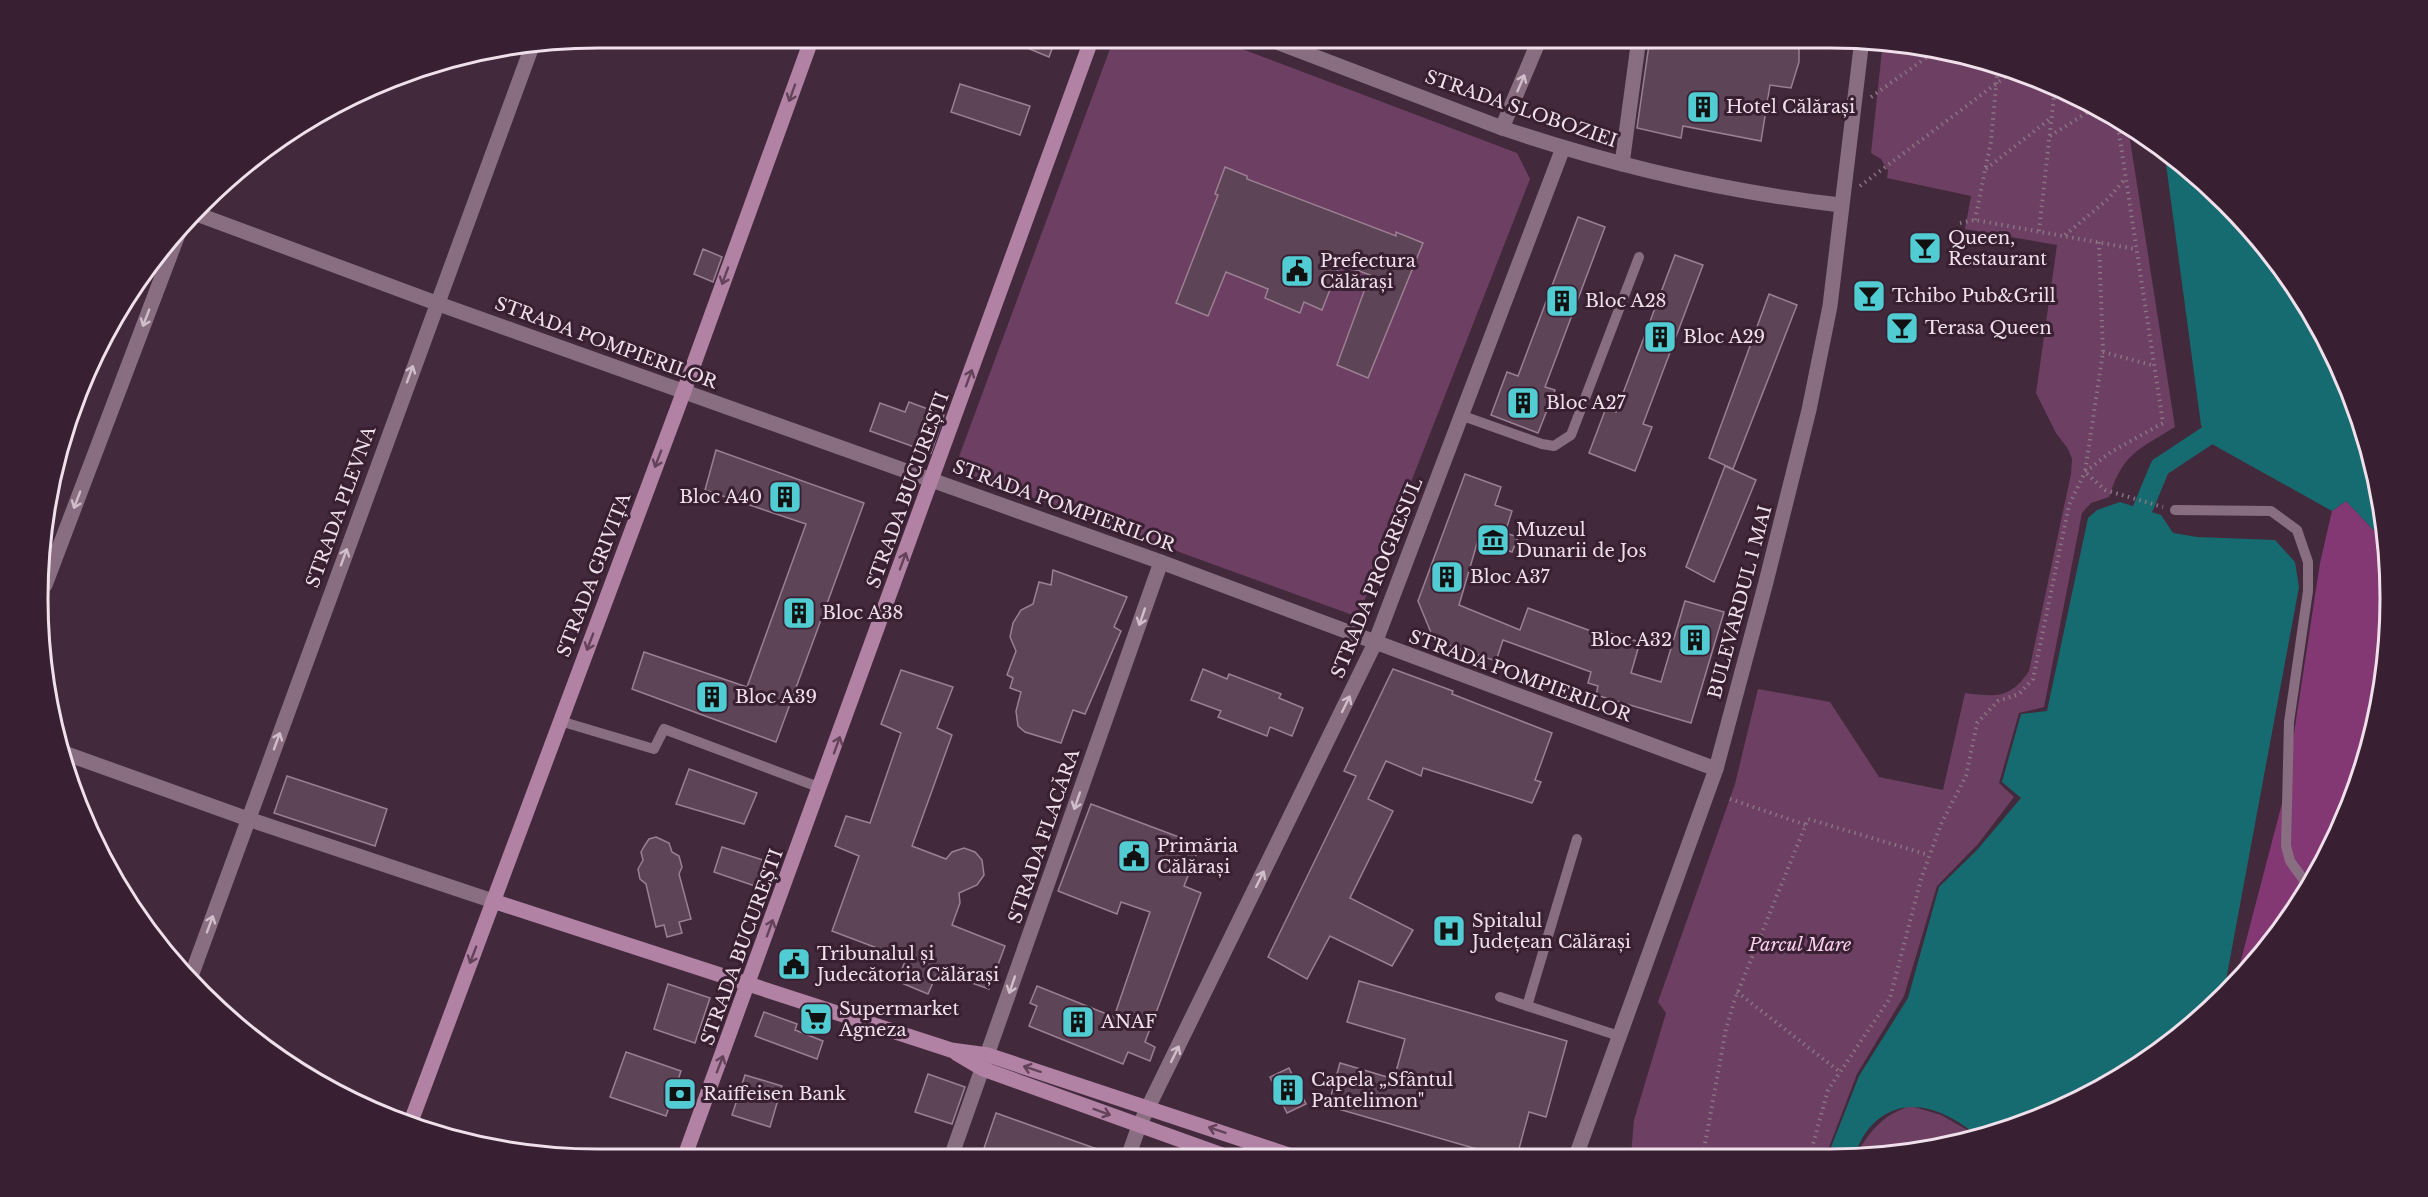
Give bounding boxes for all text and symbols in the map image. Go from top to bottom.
street label: STRADA SLOBOZIEI [1422,66,1620,152]
one-way arrow [1516,74,1527,93]
one-way arrow [785,83,796,102]
building icon: Hotel Călărași [1685,89,1721,125]
place label: Hotel Călărași [1726,96,1855,118]
place label: Queen, Restaurant [1948,227,2047,270]
bar icon: Queen, Restaurant [1907,230,1943,266]
place label: Prefectura Călărași [1320,250,1416,293]
public building icon: Prefectura Călărași [1279,253,1315,289]
one-way arrow [719,266,730,285]
bar icon: Tchibo Pub&Grill [1851,278,1887,314]
building icon: Bloc A28 [1544,283,1580,319]
place label: Tchibo Pub&Grill [1892,285,2056,307]
place label: Bloc A28 [1585,290,1666,312]
street label: STRADA POMPIERILOR [492,292,721,394]
one-way arrow [140,308,151,327]
bar icon: Terasa Queen [1884,310,1920,346]
place label: Terasa Queen [1925,317,2052,339]
building icon: Bloc A29 [1642,319,1678,355]
place label: Bloc A29 [1683,326,1765,348]
one-way arrow [406,365,417,384]
one-way arrow [965,369,976,388]
building icon: Bloc A27 [1505,385,1541,421]
street label: STRADA BUCUREȘTI [862,389,954,591]
place label: Bloc A27 [1546,392,1627,414]
street label: STRADA PLEVNA [302,422,381,591]
one-way arrow [652,449,663,468]
street label: STRADA POMPIERILOR [950,455,1179,557]
street label: STRADA PROGRESUL [1327,475,1427,681]
building icon: Bloc A40 [767,479,803,515]
place label: Bloc A40 [679,486,762,508]
street label: STRADA GRIVIȚA [553,489,636,660]
one-way arrow [71,490,82,509]
street label: BULEVARDUL 1 MAI [1704,503,1776,701]
place label: Muzeul Dunarii de Jos [1516,519,1647,562]
museum icon: Muzeul Dunarii de Jos [1475,522,1511,558]
one-way arrow [339,549,350,567]
one-way arrow [899,552,910,571]
building icon: Bloc A37 [1429,559,1465,595]
place label: Bloc A37 [1470,566,1551,588]
building icon: Bloc A38 [781,595,817,631]
place label: Bloc A38 [822,602,903,624]
one-way arrow [1135,607,1146,626]
building icon: Bloc A32 [1677,622,1713,658]
street label: STRADA POMPIERILOR [1406,625,1635,727]
place label: Bloc A32 [1590,629,1672,651]
one-way arrow [584,632,595,651]
building icon: Bloc A39 [694,679,730,715]
place label: Bloc A39 [735,686,817,708]
one-way arrow [1340,695,1352,713]
one-way arrow [272,732,283,750]
one-way arrow [832,736,843,754]
street label: STRADA FLACĂRA [1003,745,1085,926]
one-way arrow [1071,791,1082,810]
place label: Primăria Călărași [1157,835,1238,878]
public building icon: Primăria Călărași [1116,838,1152,874]
street label: STRADA BUCUREȘTI [696,846,788,1048]
one-way arrow [1255,870,1267,888]
place label: Spitalul Județean Călărași [1470,910,1631,953]
hospital icon: Spitalul Județean Călărași [1431,913,1467,949]
one-way arrow [206,915,217,934]
one-way arrow [766,919,777,938]
park label: Parcul Mare [1748,934,1851,956]
place label: Tribunalul și Judecătoria Călărași [815,943,999,986]
one-way arrow [466,946,477,964]
public building icon: Tribunalul și Judecătoria Călărași [776,946,812,982]
one-way arrow [1006,975,1017,994]
place label: Supermarket Agneza [838,998,959,1041]
supermarket icon: Supermarket Agneza [798,1001,834,1037]
building icon: ANAF [1060,1004,1096,1040]
place label: ANAF [1100,1011,1157,1033]
one-way arrow [1170,1046,1181,1064]
one-way arrow [715,1055,726,1074]
one-way arrow [1023,1063,1042,1074]
place label: Capela „Sfântul Pantelimon" [1311,1069,1453,1112]
building icon: Capela „Sfântul Pantelimon" [1270,1072,1306,1108]
bank icon: Raiffeisen Bank [662,1076,698,1112]
place label: Raiffeisen Bank [703,1083,846,1105]
one-way arrow [1092,1108,1111,1119]
one-way arrow [1208,1124,1227,1135]

